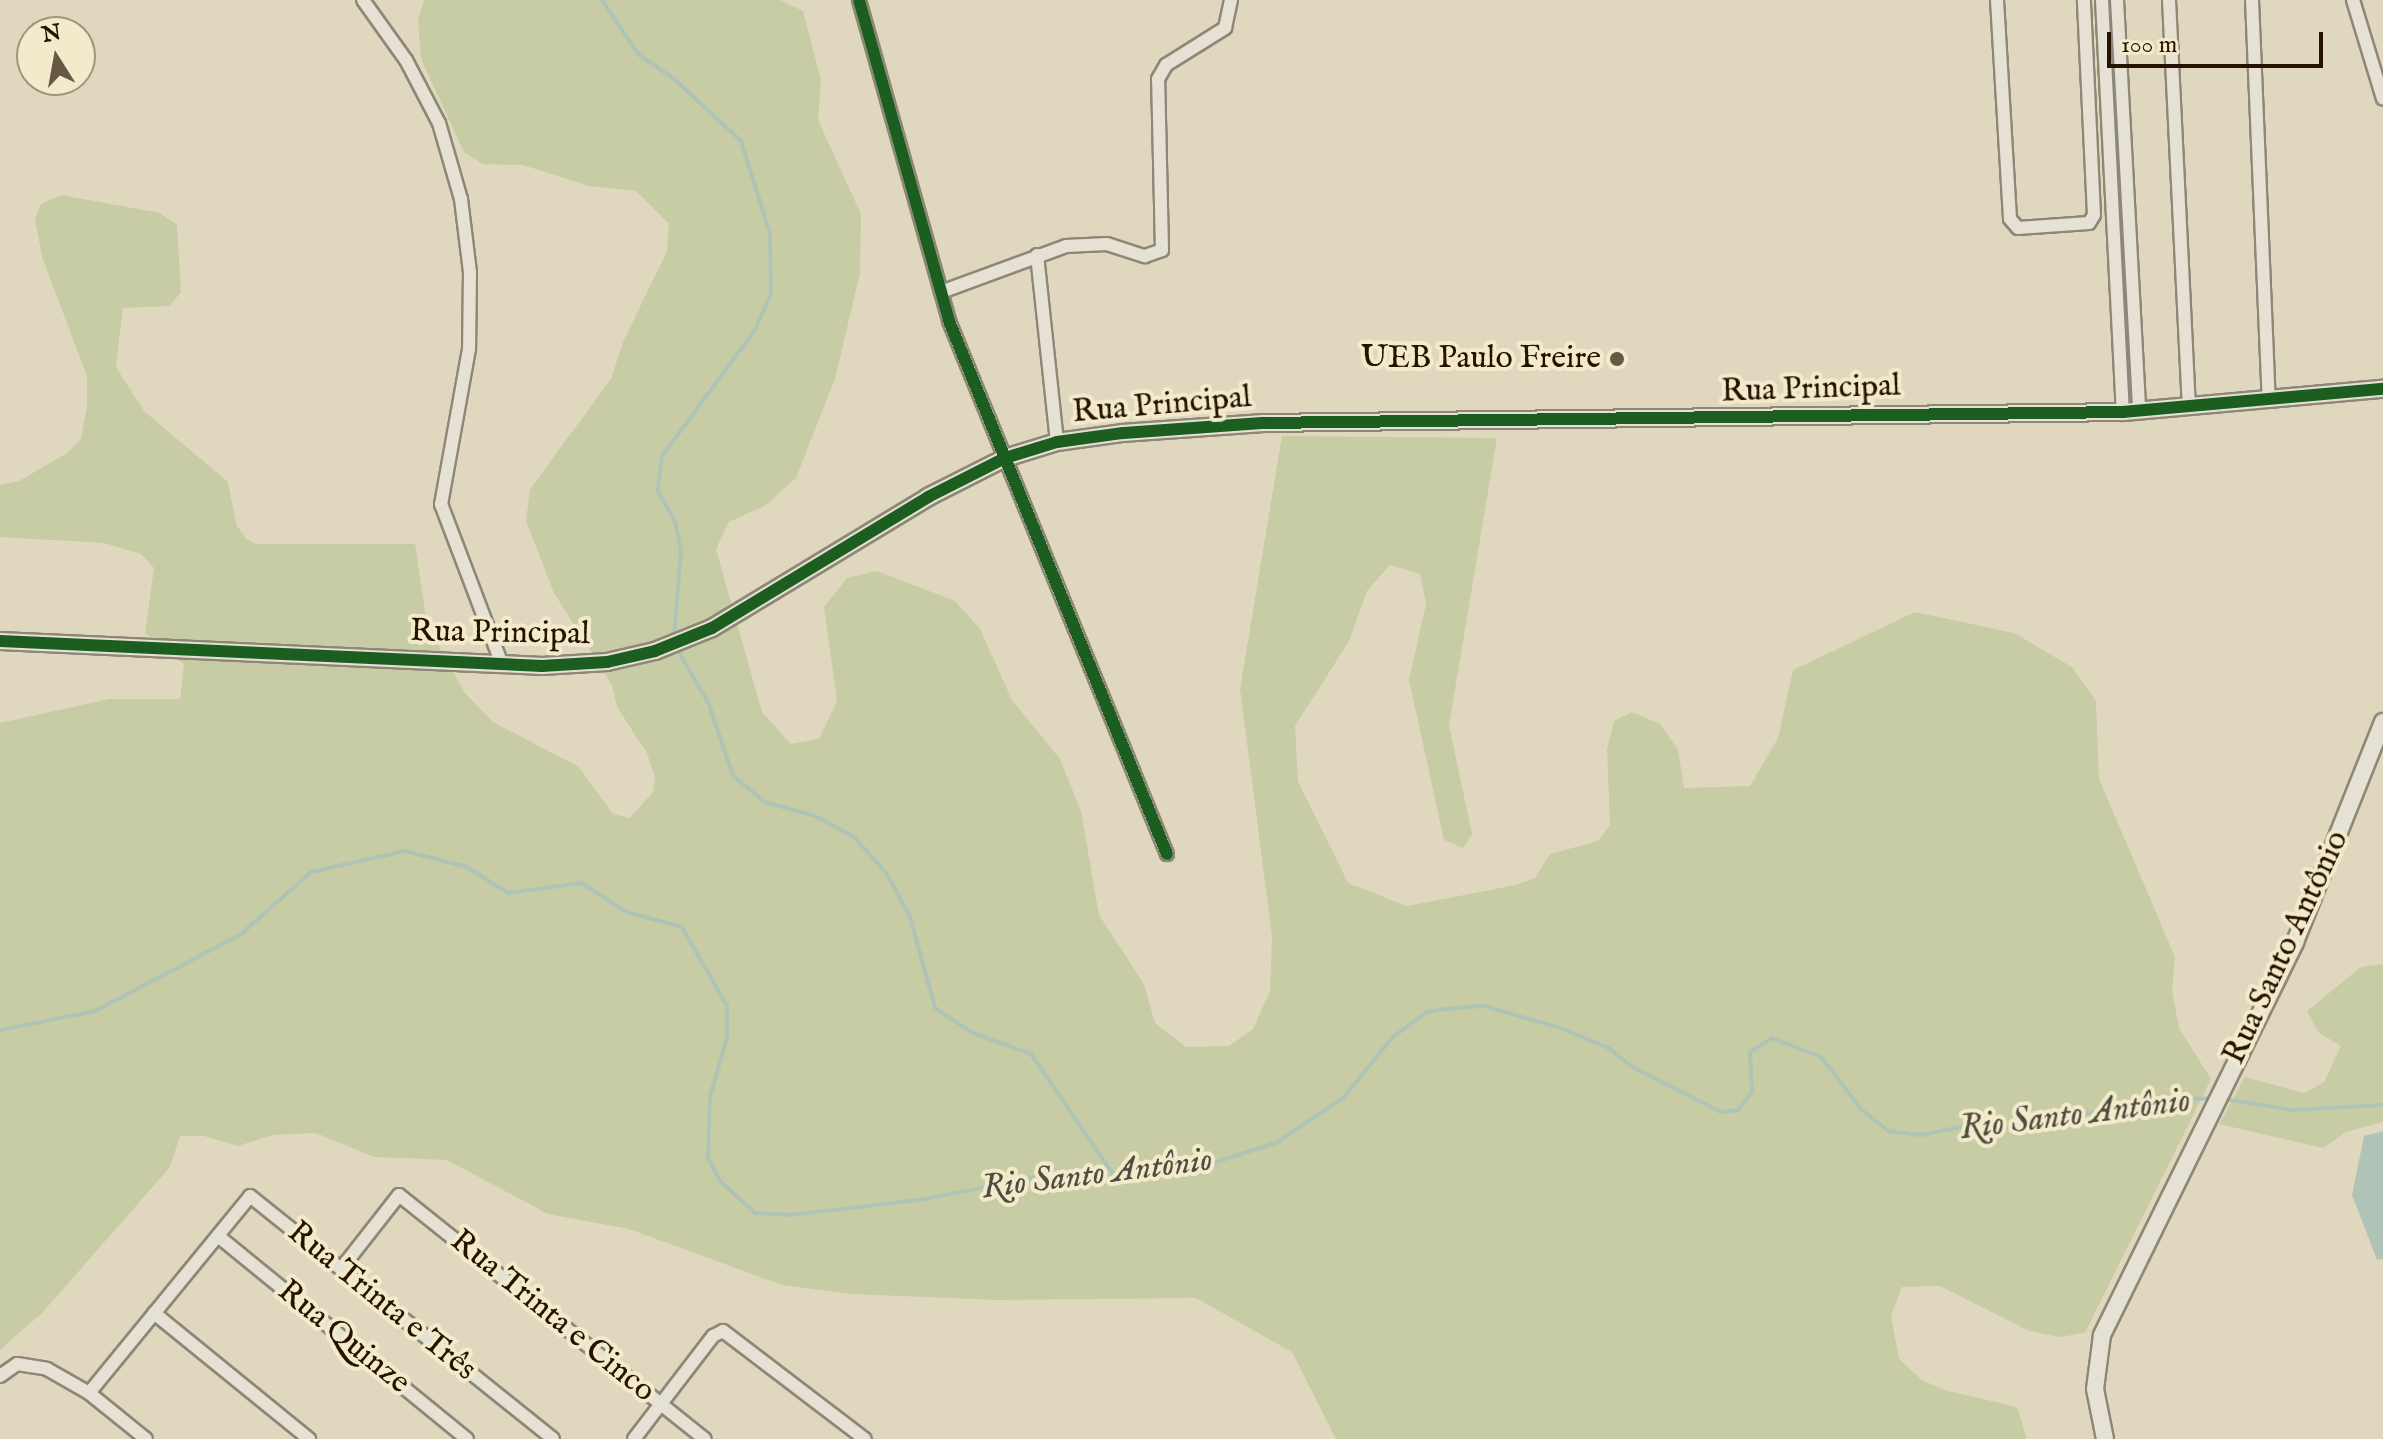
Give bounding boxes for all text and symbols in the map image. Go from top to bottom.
north arrow [16,16,96,96]
scale bar [2111,16,2327,66]
text: N [40,19,64,50]
text: 100 m [2121,30,2177,61]
place label: UEB Paulo Freire [1361,340,1601,378]
marker: UEB Paulo Freire [1608,350,1626,368]
street label: Rua Principal [1721,368,1901,412]
street label: Rua Principal [1071,379,1253,433]
street label: Rua Principal [410,613,590,655]
street label: Rua Santo Antônio [2216,825,2358,1071]
water label: Rio Santo Antônio [1957,1081,2193,1149]
water label: Rio Santo Antônio [979,1140,1215,1208]
street label: Rua Trinta e Três [279,1214,483,1390]
street label: Rua Trinta e Cinco [442,1223,662,1411]
street label: Rua Quinze [269,1273,417,1403]

